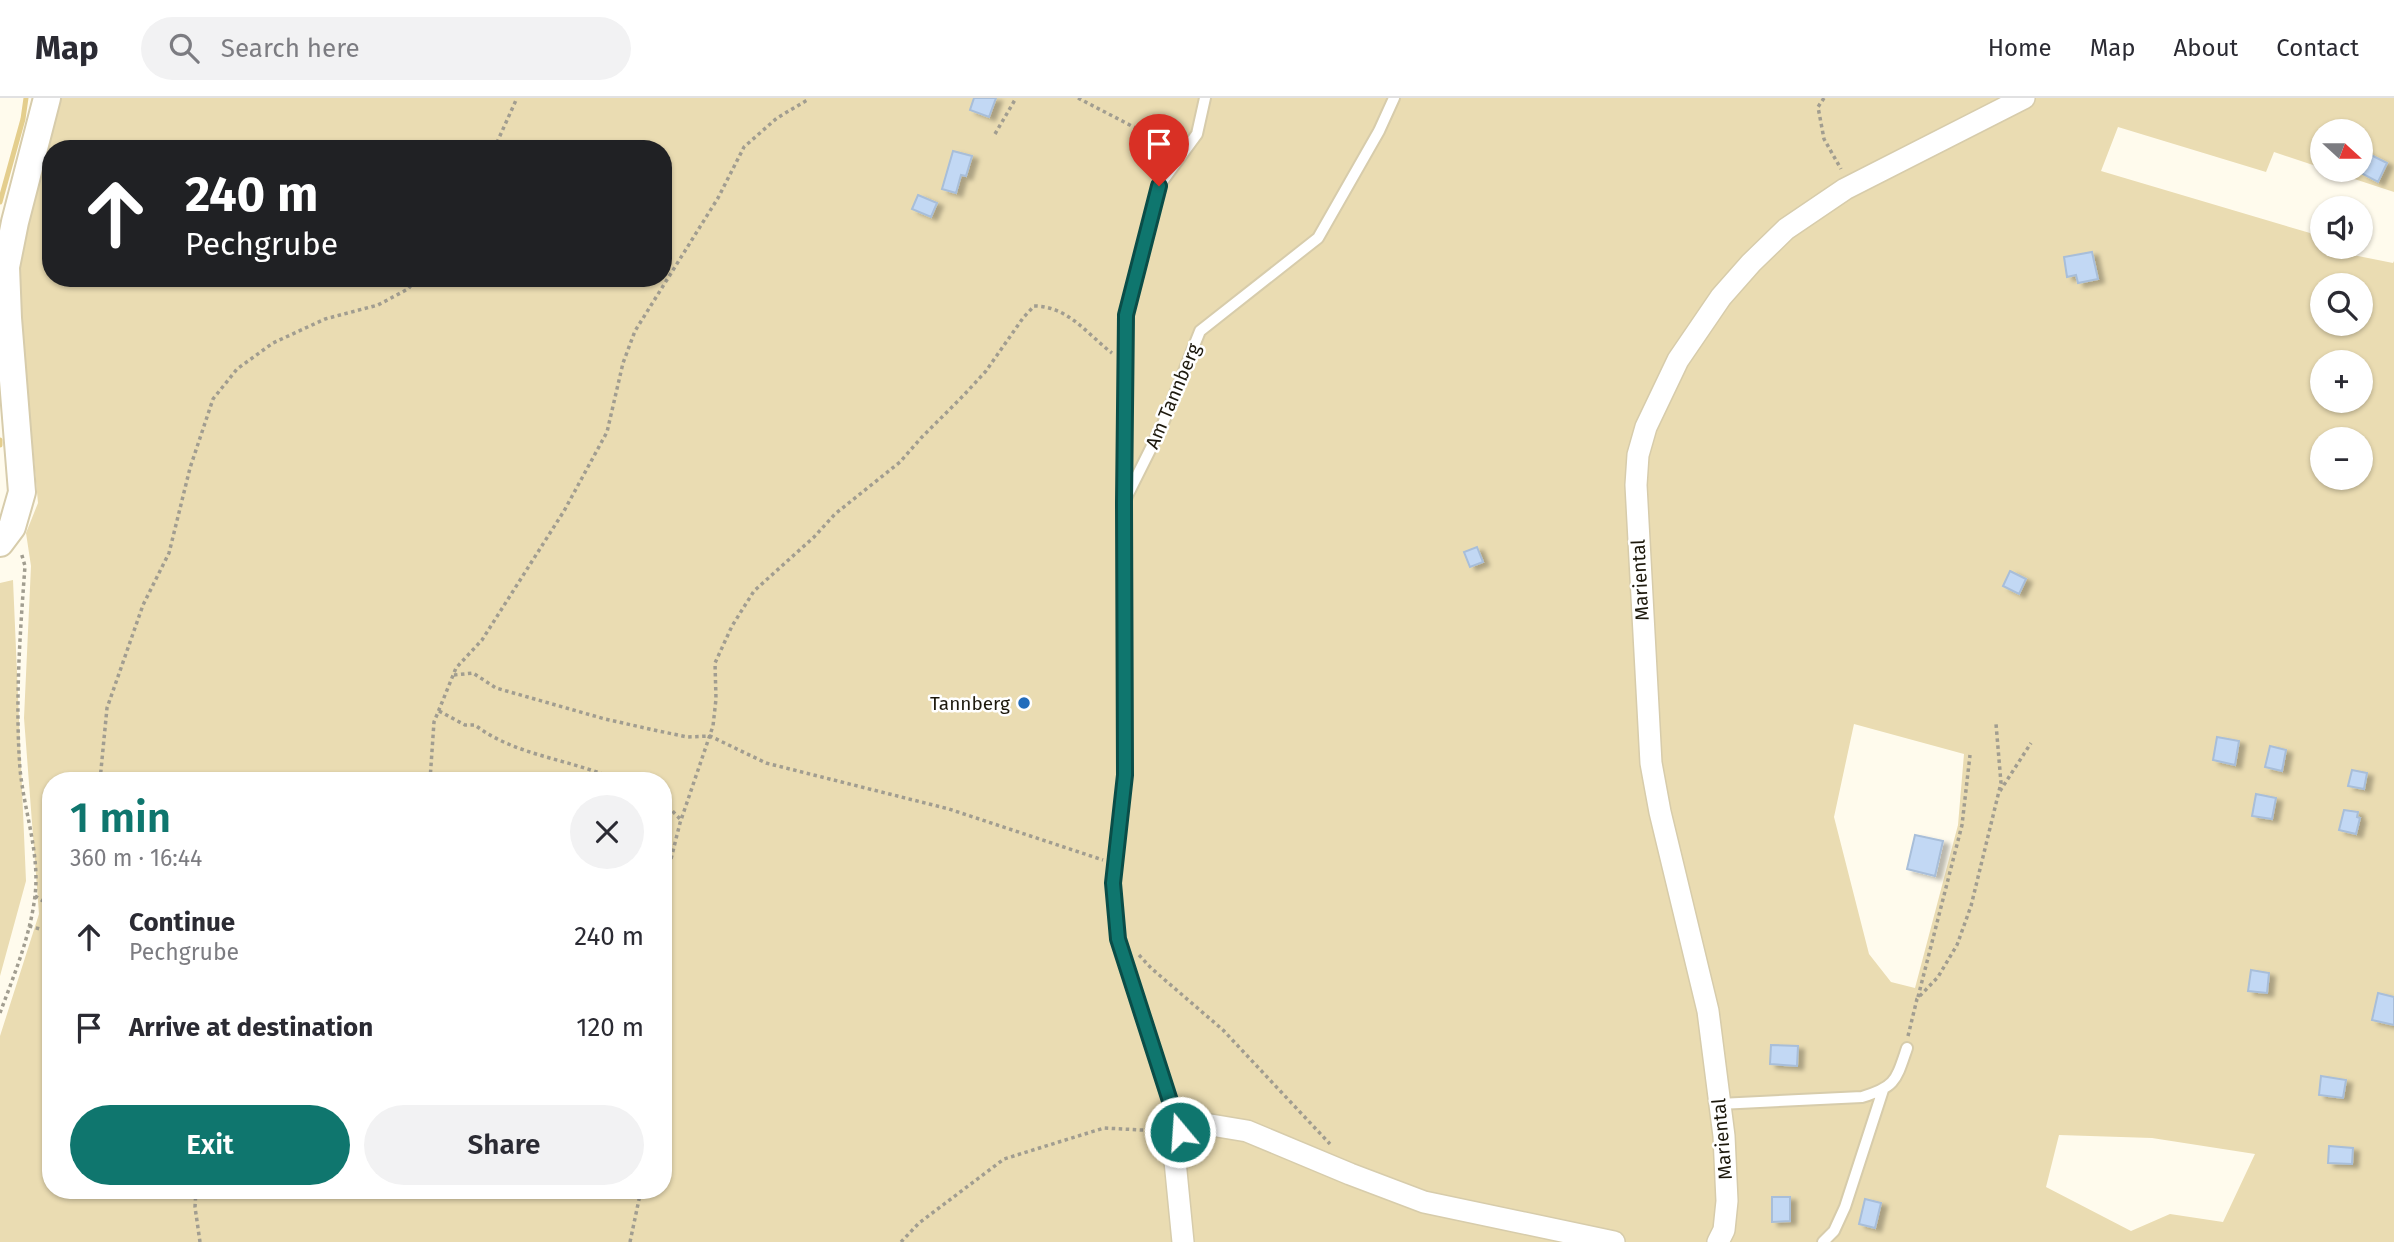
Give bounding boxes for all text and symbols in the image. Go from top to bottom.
search box [141,17,631,80]
text: Map [35,28,99,68]
icon: search [165,29,203,67]
text: Search here [221,33,360,64]
text: Home [1988,34,2052,62]
text: Map [2090,34,2136,62]
text: About [2174,34,2238,62]
text: Contact [2276,34,2359,62]
pin [1129,114,1189,186]
north arrow [2310,119,2373,182]
map controls [2310,119,2373,490]
icon: arrive [1140,125,1178,163]
text: 240 m [185,165,318,224]
icon: ahead [70,168,161,259]
button: sound [2310,196,2373,259]
text: Pechgrube [185,225,338,263]
button: search [2310,273,2373,336]
street label: Am Tannberg [1140,340,1206,452]
button: + [2310,350,2373,413]
button: − [2310,427,2373,490]
street label: Mariental [1626,538,1654,621]
place label: Tannberg [930,692,1010,715]
marker: Tannberg [1016,695,1032,711]
text: 1 min [70,793,171,843]
button: close [570,795,644,869]
text: 360 m · 16:44 [70,844,202,872]
text: Continue [129,907,235,938]
icon: ahead [70,918,108,956]
text: 240 m [574,921,644,952]
text: Pechgrube [129,938,239,966]
icon: arrive [70,1009,108,1047]
text: Arrive at destination [129,1012,373,1043]
text: 120 m [576,1012,644,1043]
position arrow [1143,1095,1217,1169]
street label: Mariental [1707,1097,1737,1181]
button: Exit [70,1105,350,1185]
button: Share [364,1105,644,1185]

